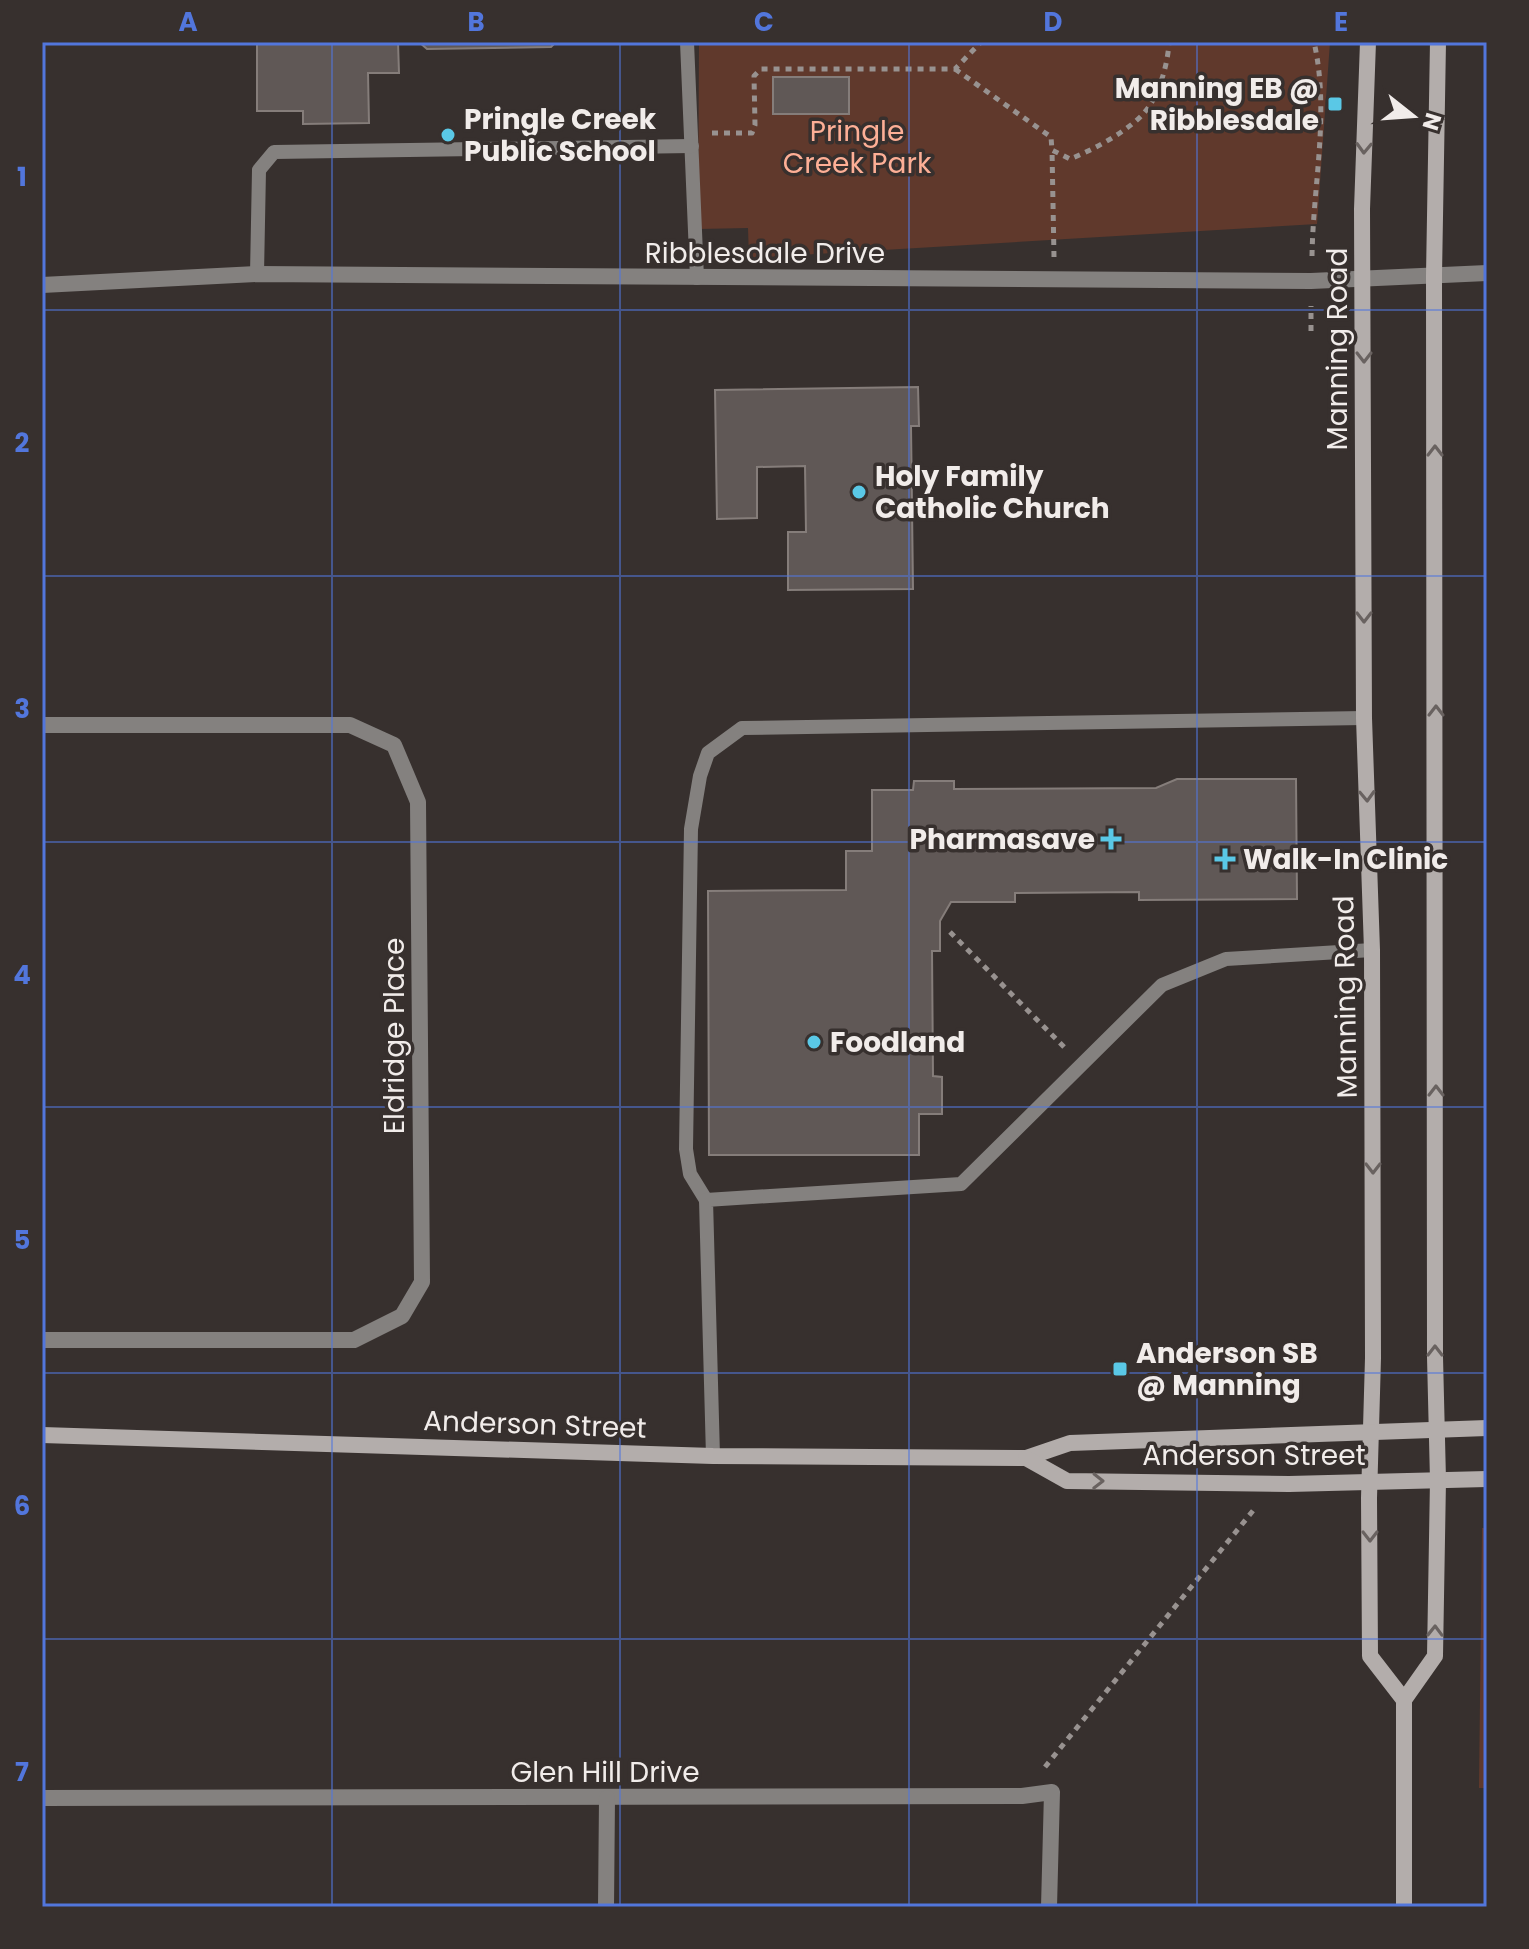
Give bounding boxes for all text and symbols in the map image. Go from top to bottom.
text: A [178,4,198,40]
text: B [467,4,485,40]
text: C [754,4,774,40]
text: D [1044,4,1063,40]
text: E [1334,4,1348,40]
place label: Manning EB @ Ribblesdale [1115,69,1319,140]
north arrow [1373,76,1453,156]
marker: Manning EB @ Ribblesdale [1326,95,1344,113]
place label: Pringle Creek Public School [464,100,657,171]
text: N [1414,109,1449,134]
park label: Pringle Creek Park [783,112,932,183]
marker: Pringle Creek Public School [439,126,457,144]
one-way arrow [1356,142,1373,155]
text: 1 [17,159,27,195]
street label: Ribblesdale Drive [645,234,885,273]
street label: Manning Road [1318,248,1357,450]
one-way arrow [1355,351,1373,364]
text: 2 [15,425,30,461]
one-way arrow [1426,444,1444,457]
place label: Holy Family Catholic Church [875,457,1110,528]
marker: Holy Family Catholic Church [850,483,868,501]
one-way arrow [1355,611,1373,624]
text: 3 [14,691,30,727]
one-way arrow [1427,704,1445,717]
one-way arrow [1358,790,1375,803]
place label: Pharmasave [910,820,1095,859]
marker: Pharmasave [1102,830,1120,848]
place label: Walk-In Clinic [1243,840,1448,879]
marker: Walk-In Clinic [1214,848,1236,870]
street label: Manning Road [1324,895,1367,1099]
street label: Eldridge Place [375,938,414,1134]
text: 4 [13,957,31,993]
place label: Foodland [830,1023,965,1062]
marker: Foodland [805,1033,823,1051]
one-way arrow [1427,1084,1445,1097]
one-way arrow [1364,1162,1382,1175]
text: 5 [14,1222,30,1258]
place label: Anderson SB @ Manning [1136,1334,1318,1405]
one-way arrow [1426,1344,1444,1357]
marker: Anderson SB @ Manning [1111,1360,1129,1378]
street label: Anderson Street [423,1401,647,1448]
street label: Anderson Street [1142,1436,1366,1475]
one-way arrow [1092,1472,1105,1490]
text: 6 [14,1488,30,1524]
one-way arrow [1361,1530,1378,1543]
one-way arrow [1427,1624,1444,1637]
street label: Glen Hill Drive [510,1753,700,1792]
text: 7 [15,1754,29,1790]

